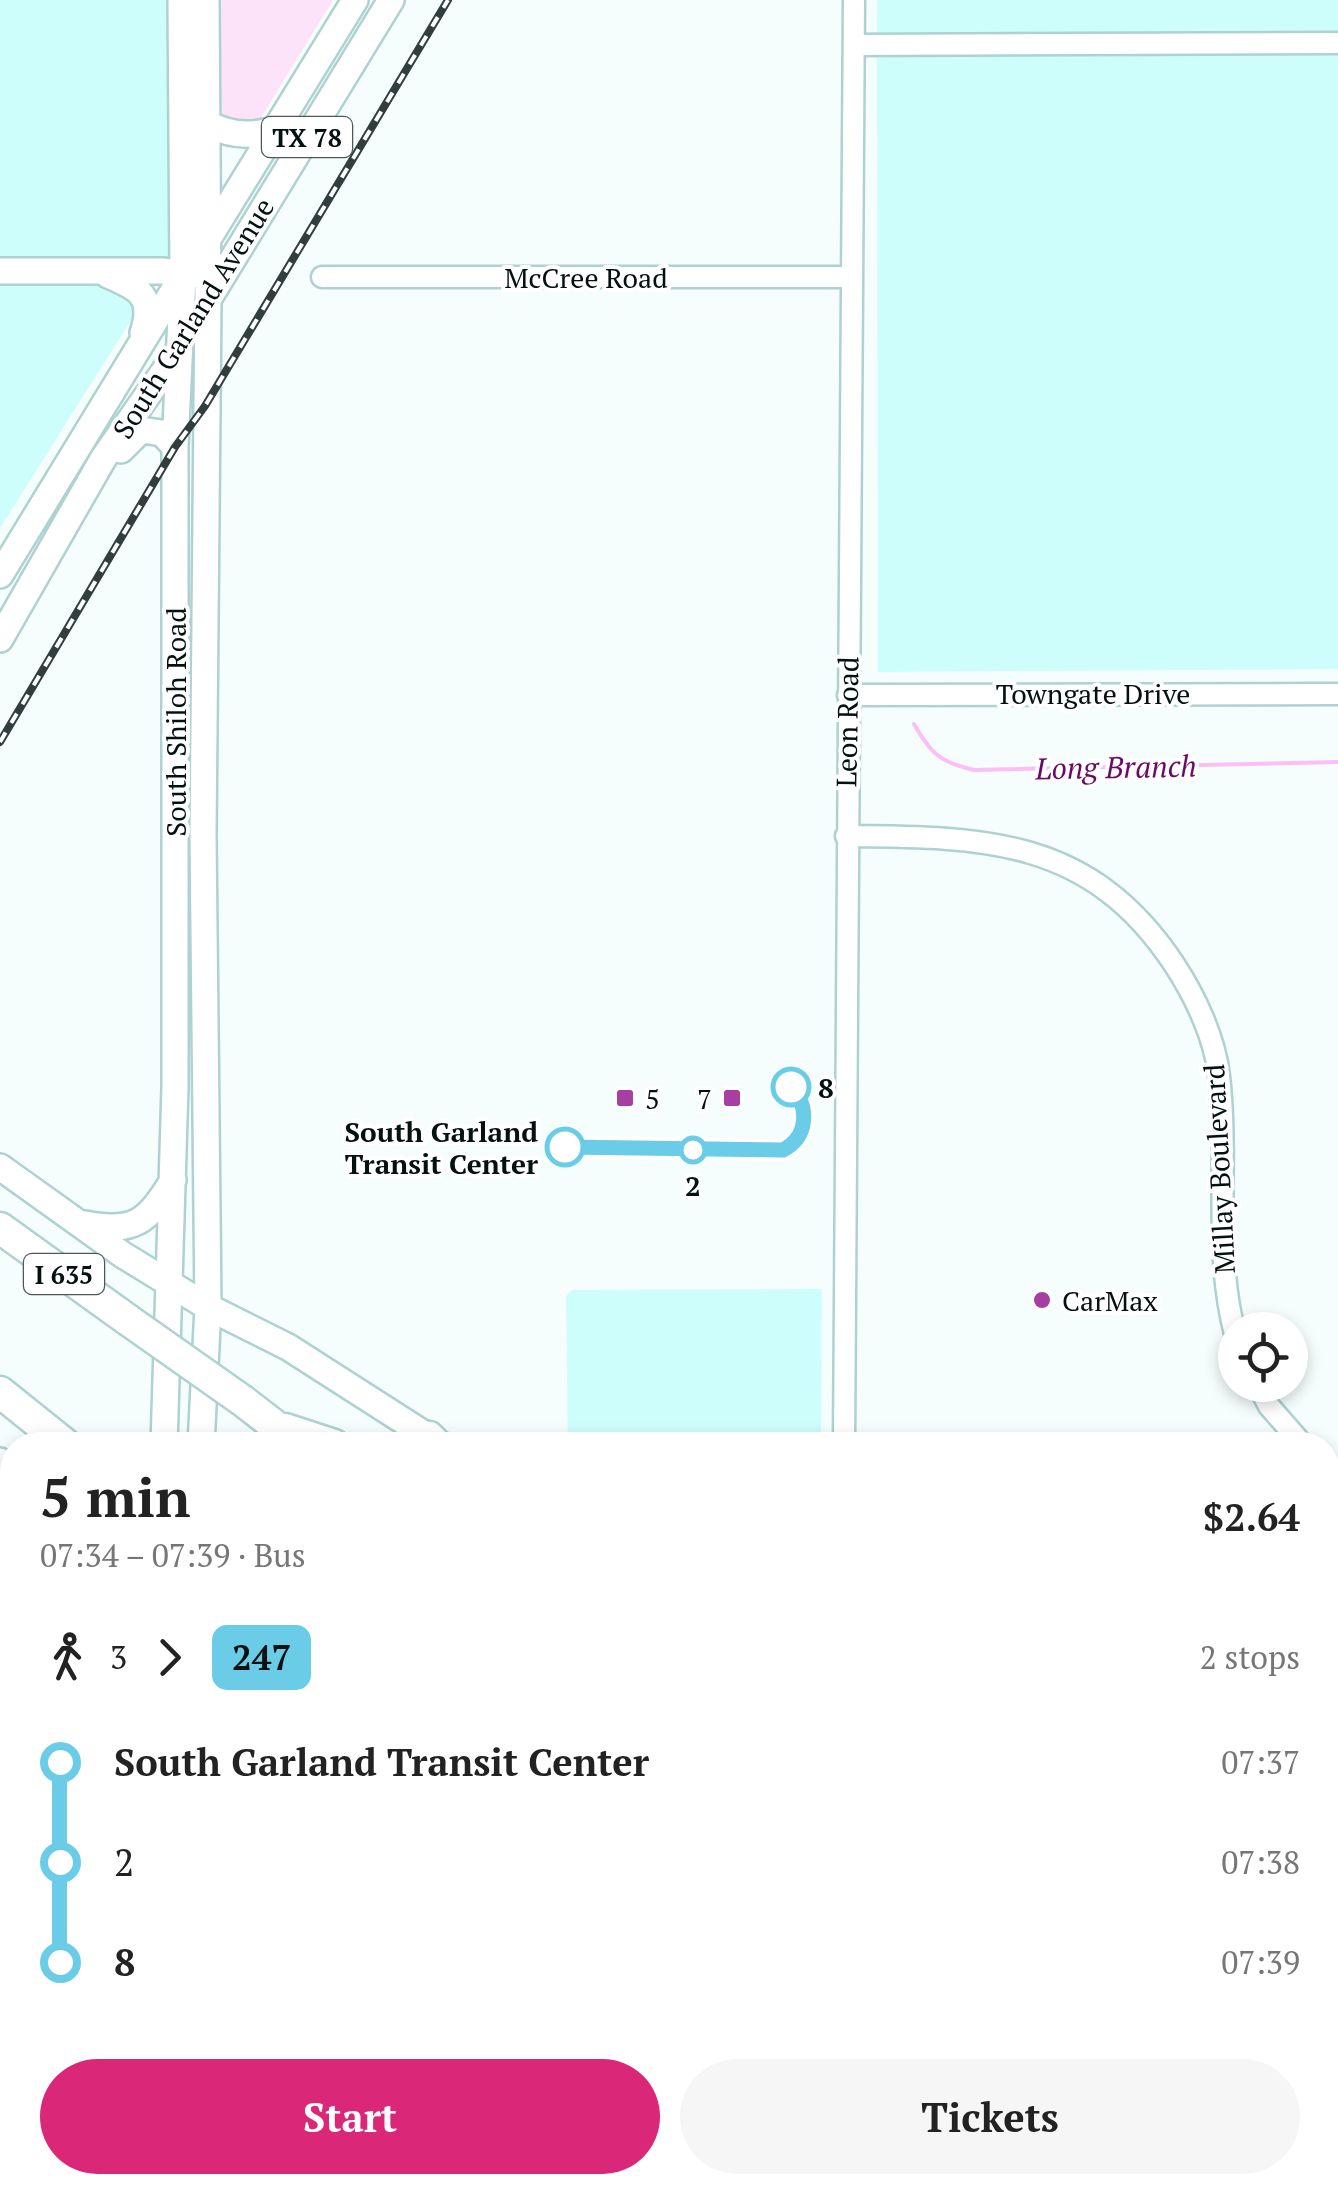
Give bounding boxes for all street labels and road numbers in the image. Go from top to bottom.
road number: TX 78 [262,117,352,157]
street label: South Garland Avenue [104,191,282,445]
street label: McCree Road [504,259,668,296]
street label: South Shiloh Road [157,607,194,837]
street label: Leon Road [827,656,867,788]
street label: Towngate Drive [996,675,1190,712]
street label: Millay Boulevard [1195,1063,1243,1275]
road number: I 635 [24,1254,104,1294]

